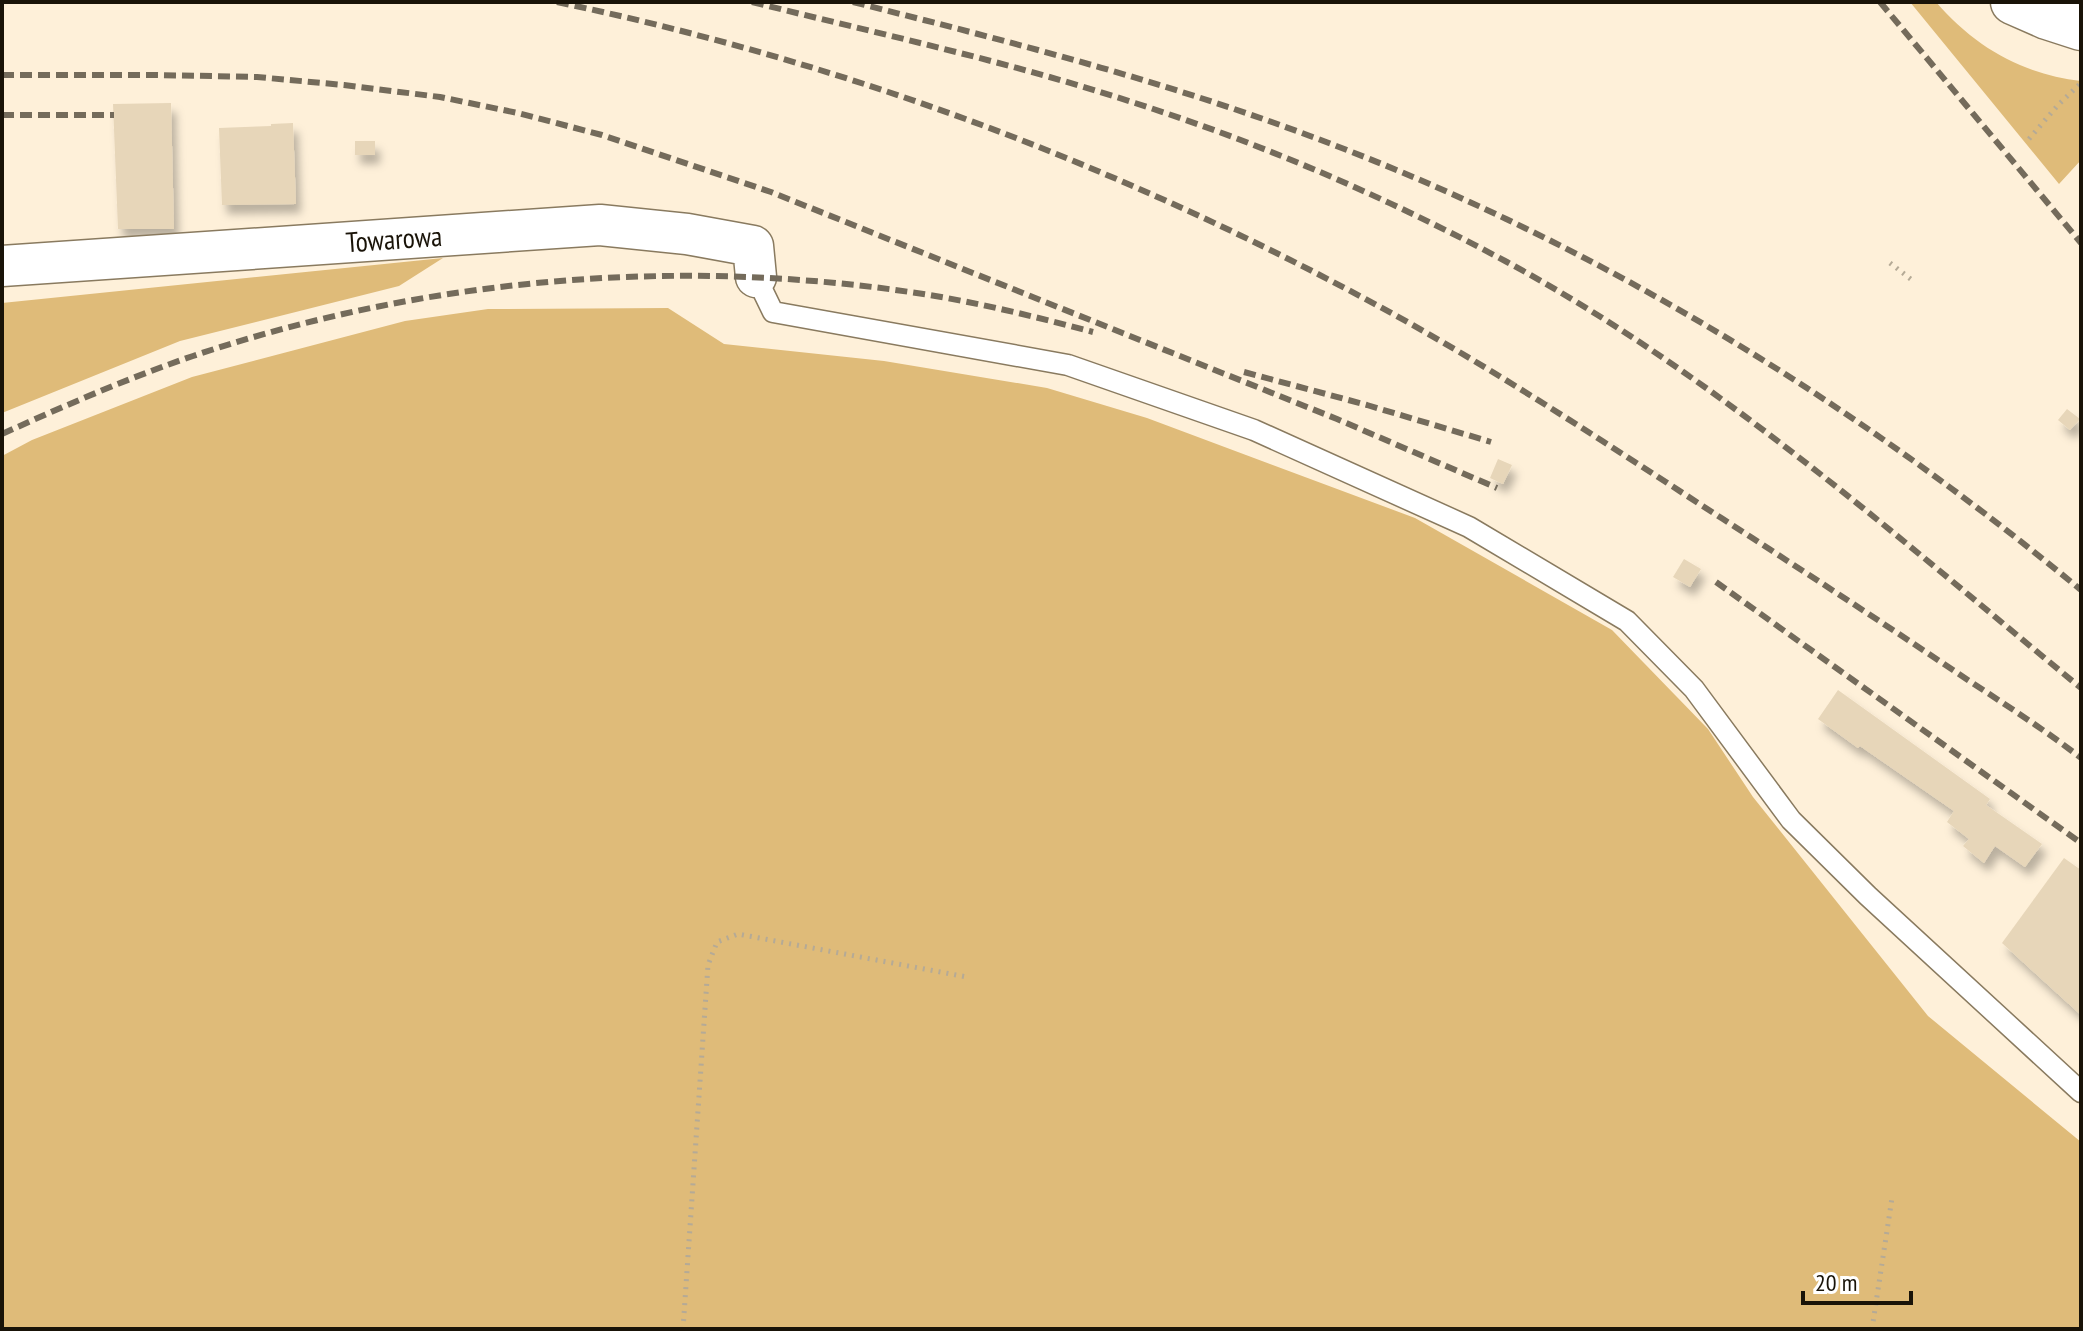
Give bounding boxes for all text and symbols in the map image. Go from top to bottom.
street label: Towarowa [345,217,443,260]
scale bar [1803,1255,1911,1305]
text: 20 m [1815,1267,1857,1298]

